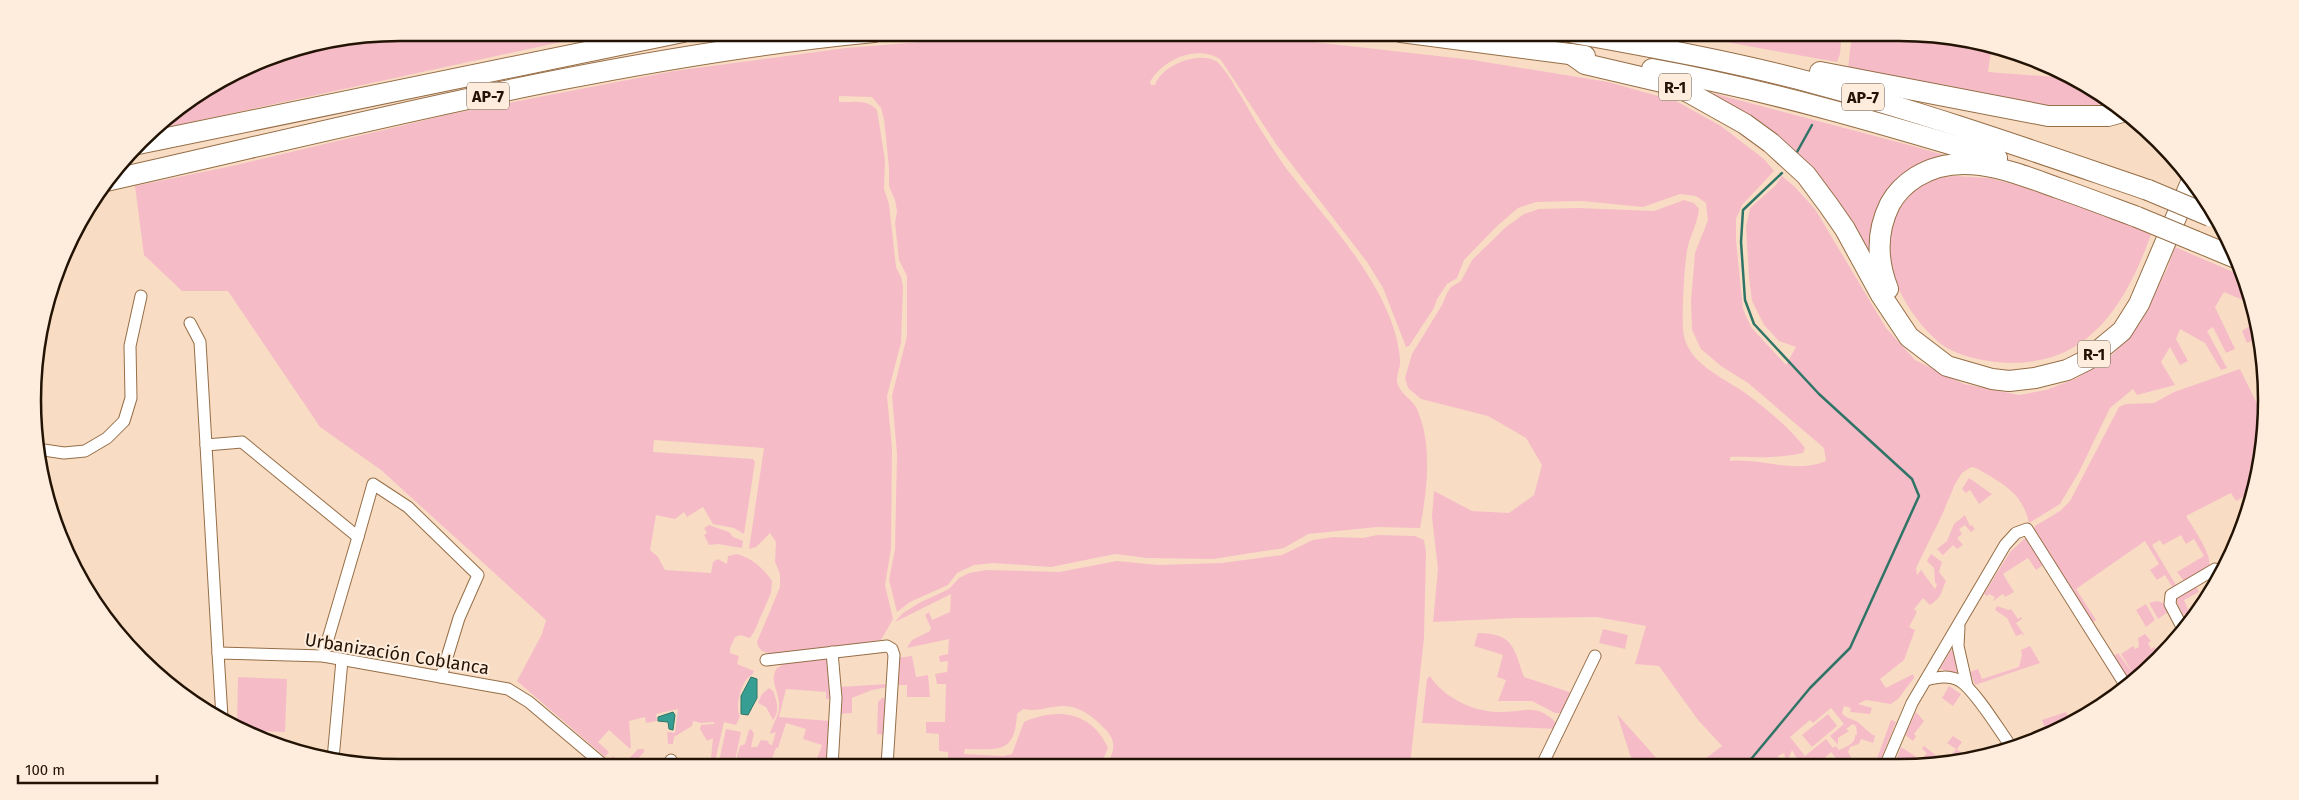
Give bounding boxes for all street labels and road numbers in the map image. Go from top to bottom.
road number: R-1 [1659,74,1691,100]
road number: AP-7 [467,82,509,110]
road number: AP-7 [1842,84,1884,110]
road number: R-1 [2078,340,2110,368]
street label: Urbanización Coblanca [303,629,491,679]

